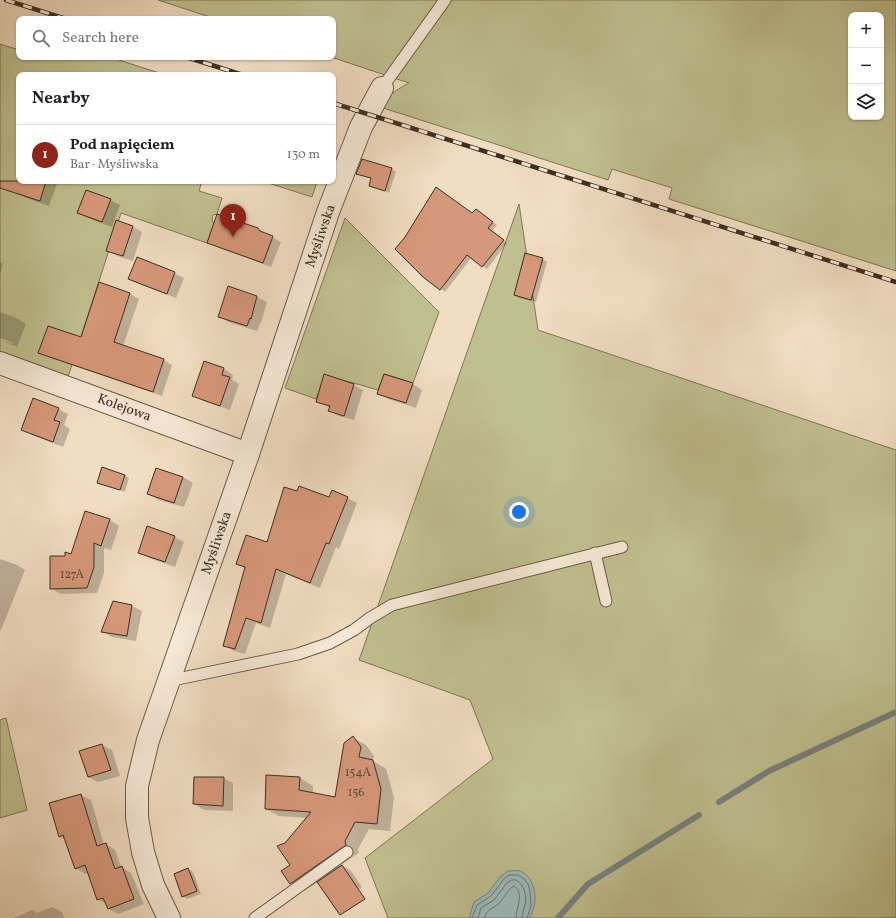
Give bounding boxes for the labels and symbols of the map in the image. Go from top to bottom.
street label: Myśliwska [301,202,341,270]
pin: 1 [220,204,246,237]
street label: Kolejowa [94,389,154,427]
your location [509,502,529,522]
street label: Myśliwska [197,509,237,577]
house number: 127A [60,567,84,583]
house number: 154A [345,765,372,781]
house number: 156 [348,785,364,801]

